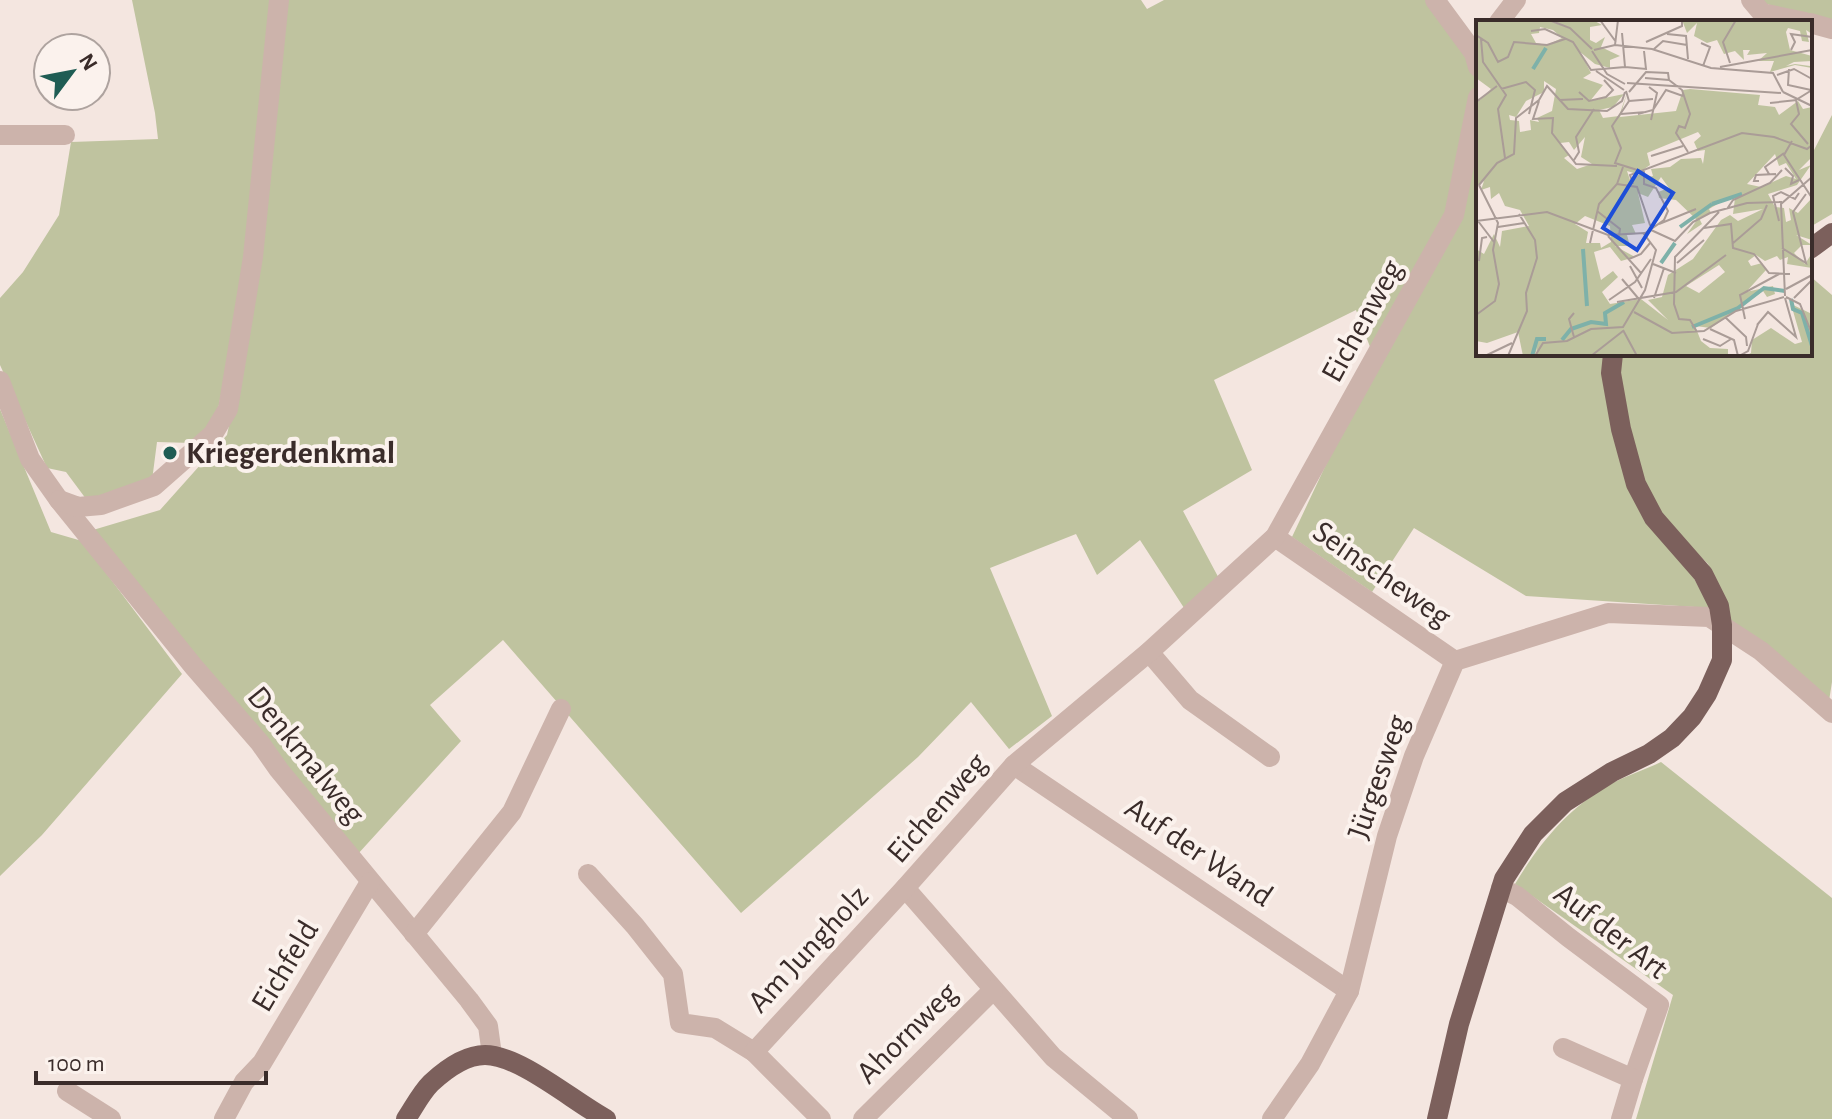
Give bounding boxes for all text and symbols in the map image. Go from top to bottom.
inset map [1476,20,1812,356]
north arrow [32,32,112,112]
text: N [75,50,101,74]
street label: Eichenweg [1316,254,1409,387]
place label: Kriegerdenkmal [186,437,395,469]
marker: Kriegerdenkmal [161,444,179,462]
street label: Seinscheweg [1307,515,1457,633]
street label: Denkmalweg [241,680,371,830]
street label: Jürgesweg [1342,710,1414,843]
street label: Eichenweg [881,747,993,869]
street label: Auf der Wand [1120,791,1278,913]
street label: Auf der Art [1548,877,1674,985]
street label: Am Jungholz [742,880,874,1018]
street label: Eichfeld [245,915,325,1017]
street label: Ahornweg [850,976,964,1090]
scale bar [36,1035,266,1085]
text: 100 m [48,1052,105,1076]

